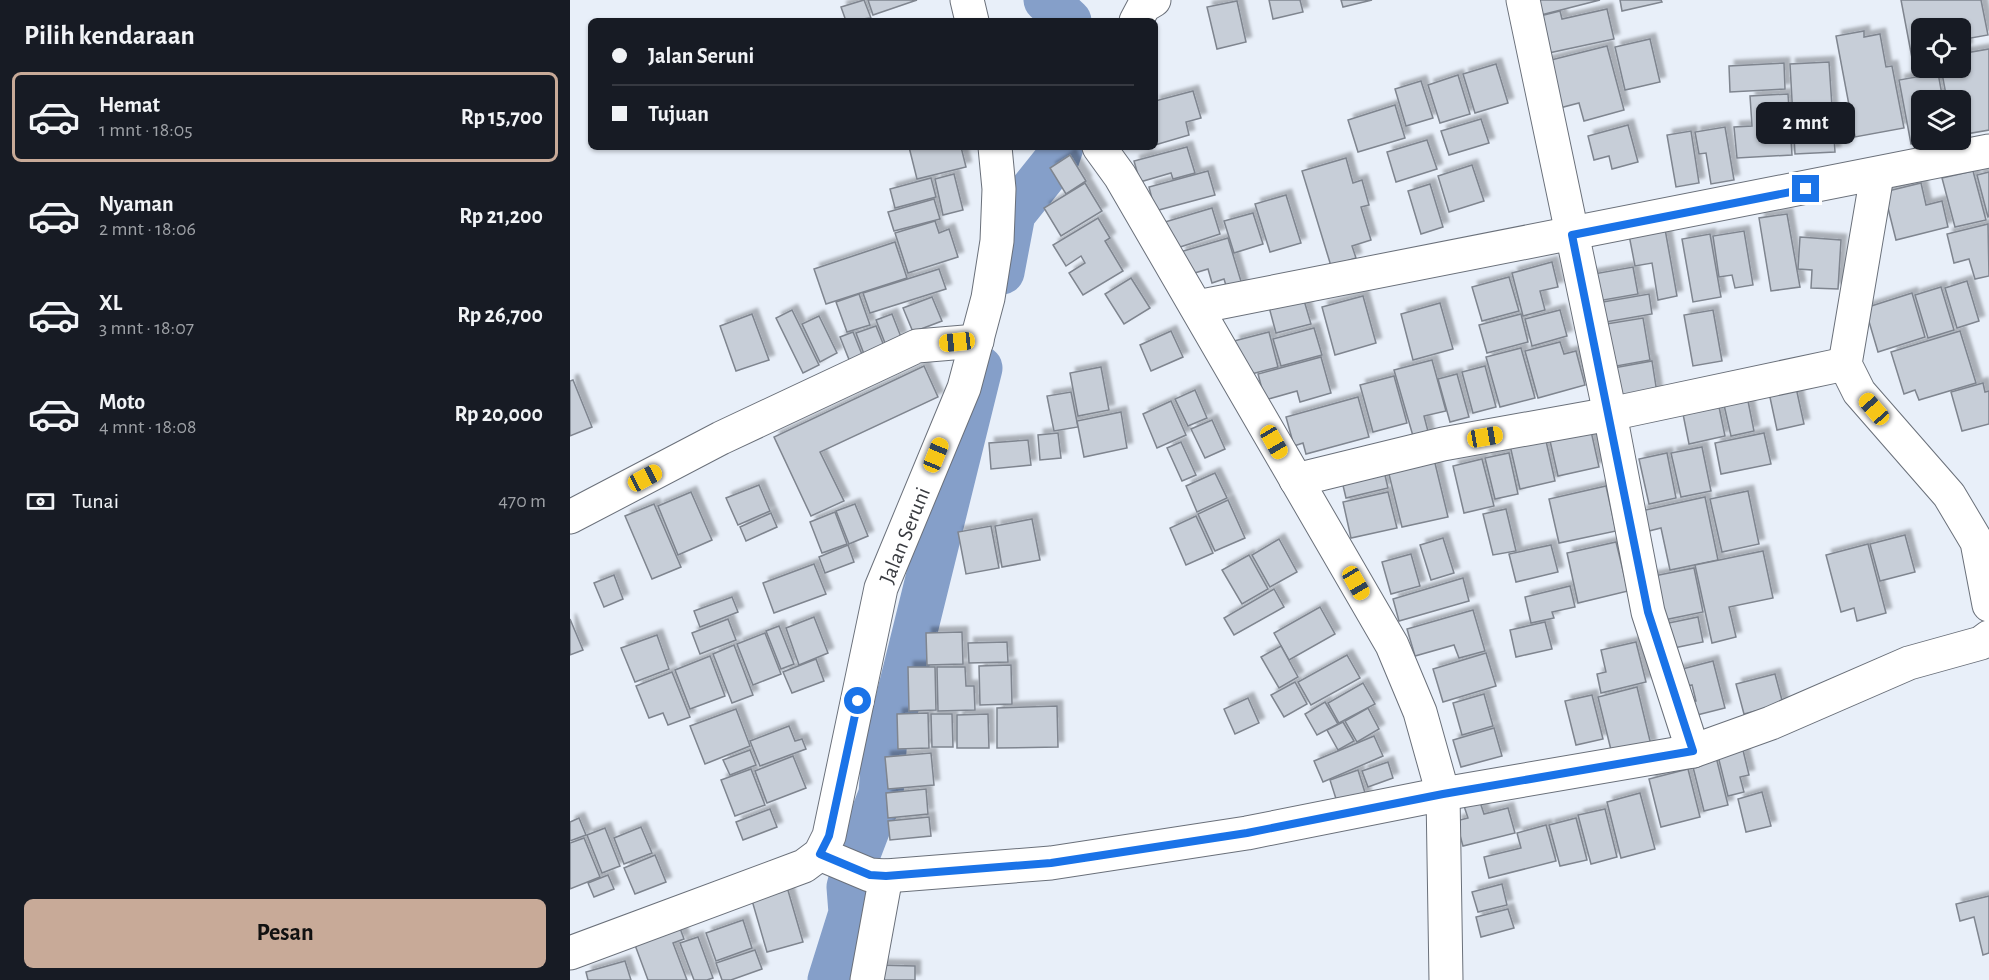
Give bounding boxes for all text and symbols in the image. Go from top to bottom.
map controls [1911,18,1971,150]
button: locate [1911,18,1971,78]
text: Pilih kendaraan [24,22,195,49]
text: Jalan Seruni [648,45,754,67]
icon: car [27,90,81,144]
button: layers [1911,90,1971,150]
text: Hemat [99,94,160,116]
callout: 2 mnt [1756,102,1856,144]
text: Tujuan [648,103,709,125]
text: Rp 15,700 [461,106,543,128]
text: 2 mnt [1783,113,1828,133]
text: 1 mnt · 18:05 [99,120,193,140]
route end [1792,175,1819,202]
icon: car [27,189,81,243]
text: Nyaman [99,193,174,215]
text: Rp 21,200 [459,205,543,227]
text: 2 mnt · 18:06 [99,219,196,239]
icon: car [27,288,81,342]
text: XL [99,292,122,314]
text: Rp 26,700 [457,304,543,326]
text: 3 mnt · 18:07 [99,318,194,338]
car [938,331,976,353]
icon: car [27,387,81,441]
car [1855,390,1893,428]
text: Moto [99,391,145,413]
text: Rp 20,000 [454,403,543,425]
text: 4 mnt · 18:08 [99,417,197,437]
car [1257,422,1291,462]
car [1466,425,1504,449]
car [921,435,951,475]
car [625,462,665,494]
street label: Jalan Seruni [876,484,934,587]
icon: cash [24,485,57,518]
text: Tunai [72,490,119,512]
text: 470 m [498,491,546,511]
car [1339,563,1373,603]
route start [844,687,871,714]
button: Pesan [24,899,546,968]

